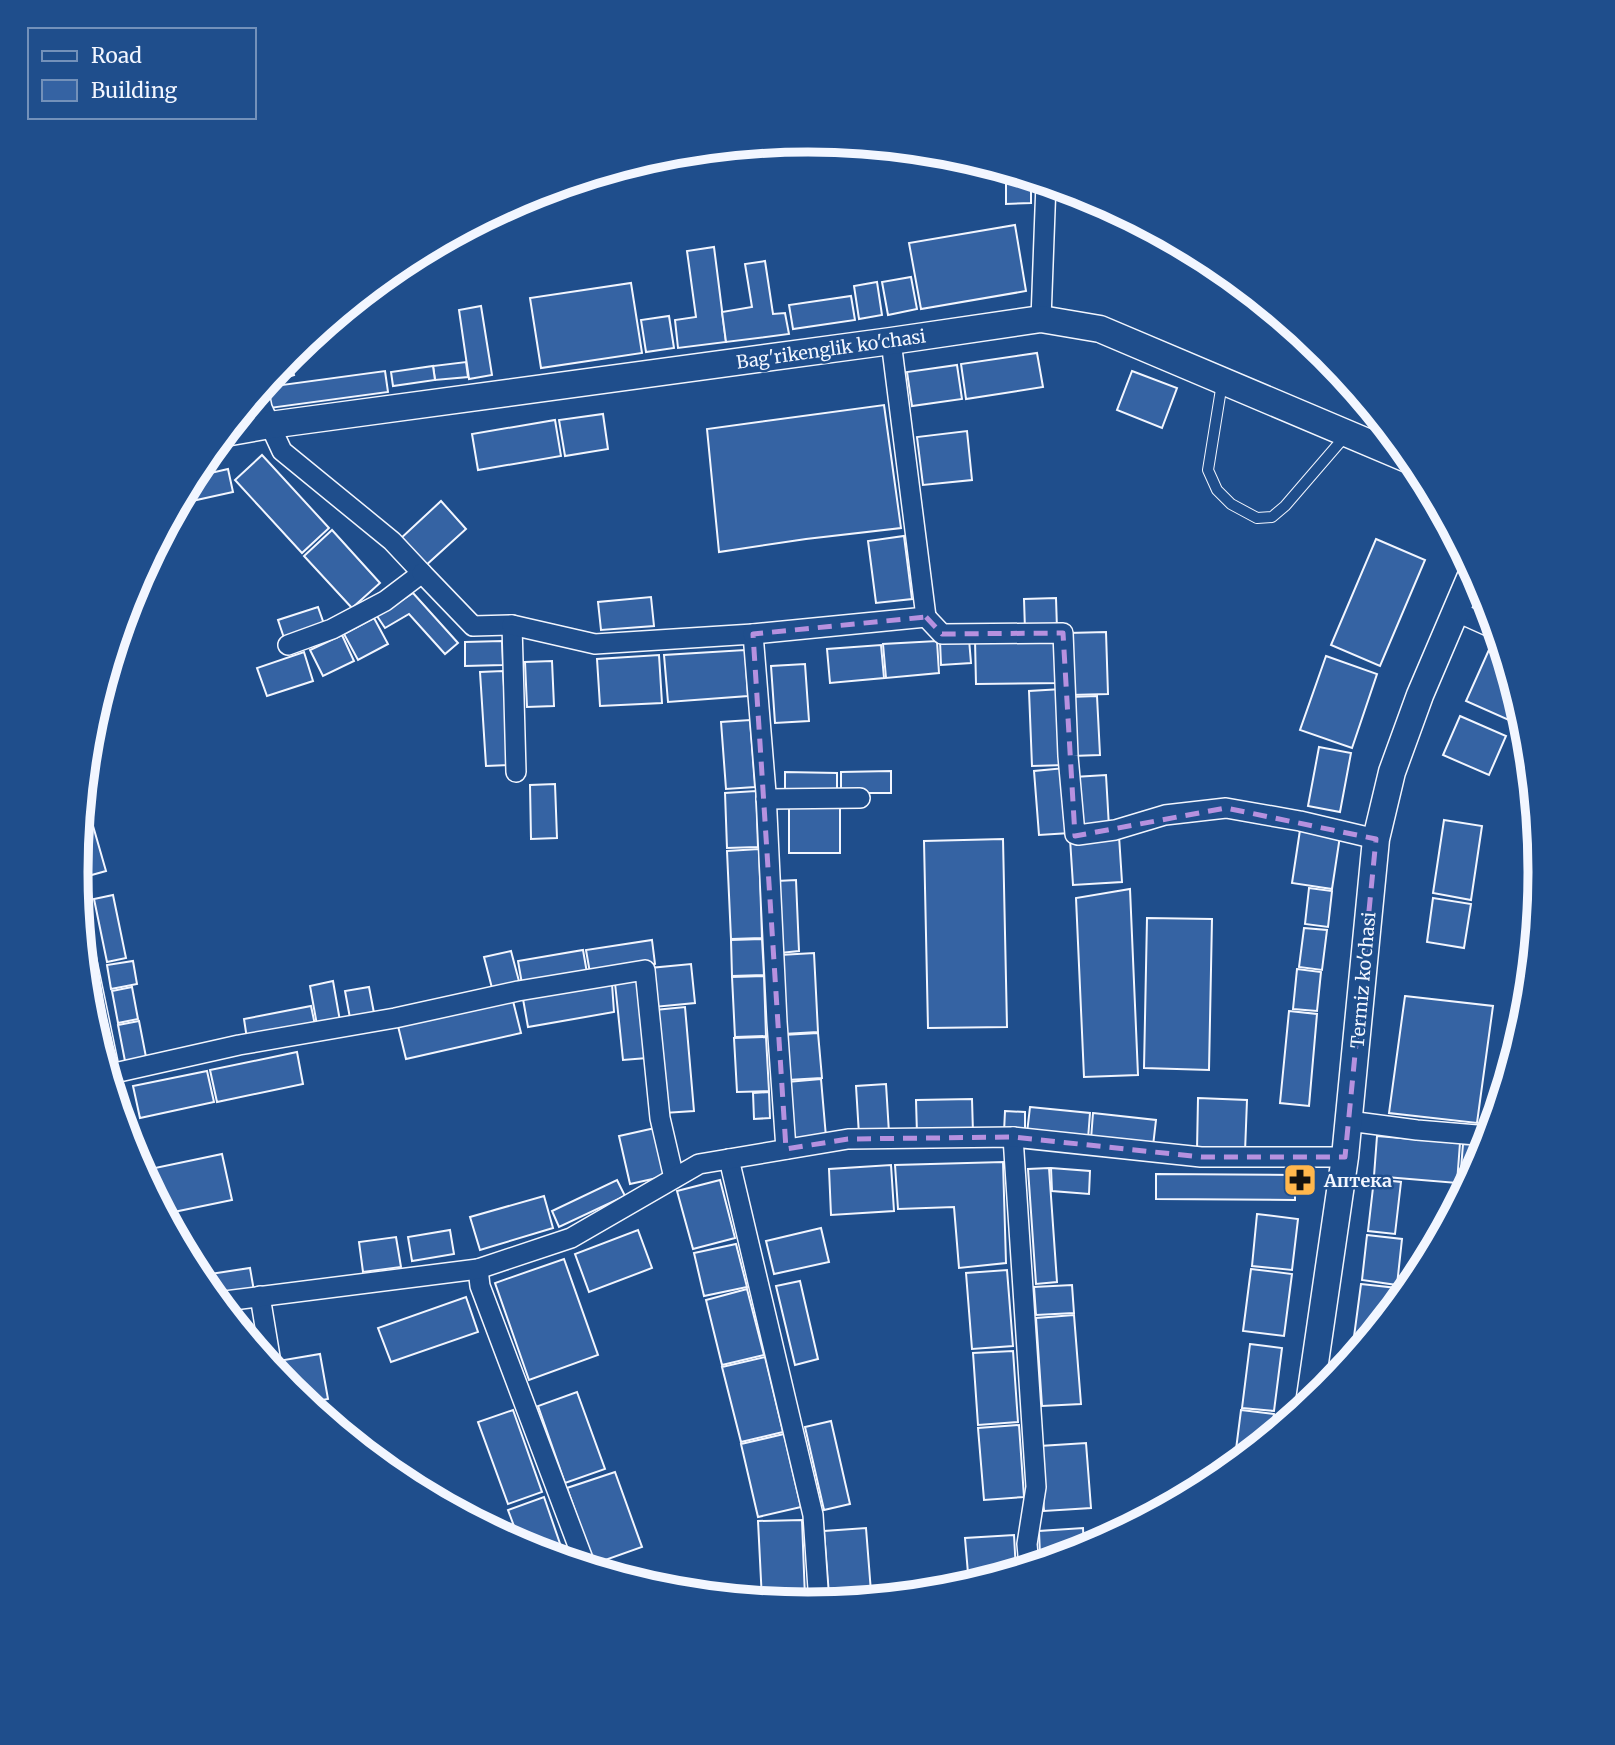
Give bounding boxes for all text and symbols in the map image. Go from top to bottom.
legend [28,28,256,119]
text: Road [91,42,142,69]
text: Building [91,77,178,104]
street label: Bag'rikenglik ko'chasi [735,324,927,374]
street label: Termiz ko'chasi [1346,911,1380,1049]
pharmacy icon: Аптека [1281,1161,1319,1199]
place label: Аптека [1323,1169,1392,1192]

